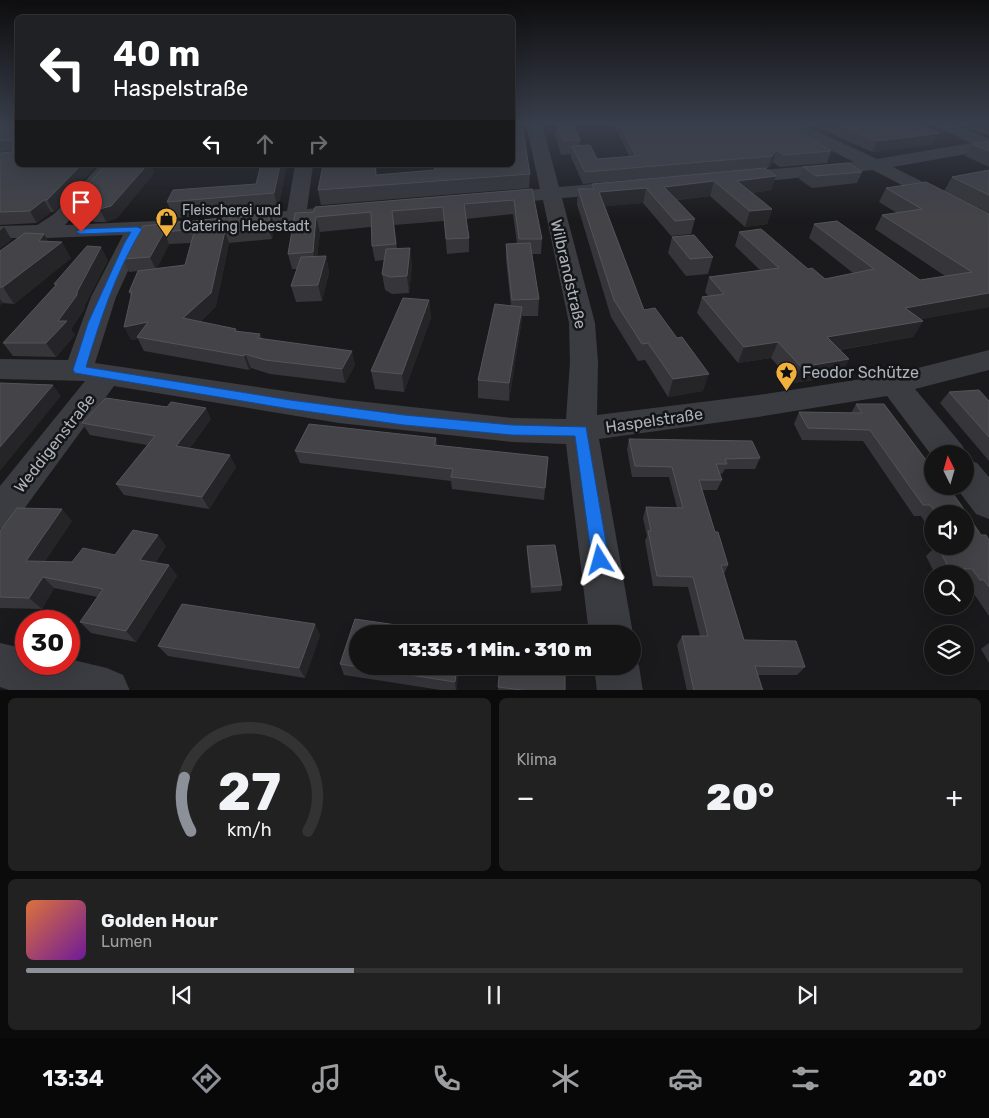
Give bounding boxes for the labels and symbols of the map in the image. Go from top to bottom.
pin [60,181,102,232]
place label: Fleischerei und Catering Hebestadt [182,202,310,235]
shop icon: Fleischerei und Catering Hebestadt [154,206,178,237]
street label: Wilbrandstraße [547,218,590,331]
place icon: Feodor Schütze [774,360,798,391]
place label: Feodor Schütze [802,363,919,382]
street label: Weddigenstraße [10,390,99,496]
street label: Haspelstraße [604,404,704,437]
north arrow [924,445,974,495]
position arrow [573,533,625,585]
speed limit sign: 30 [15,610,80,675]

